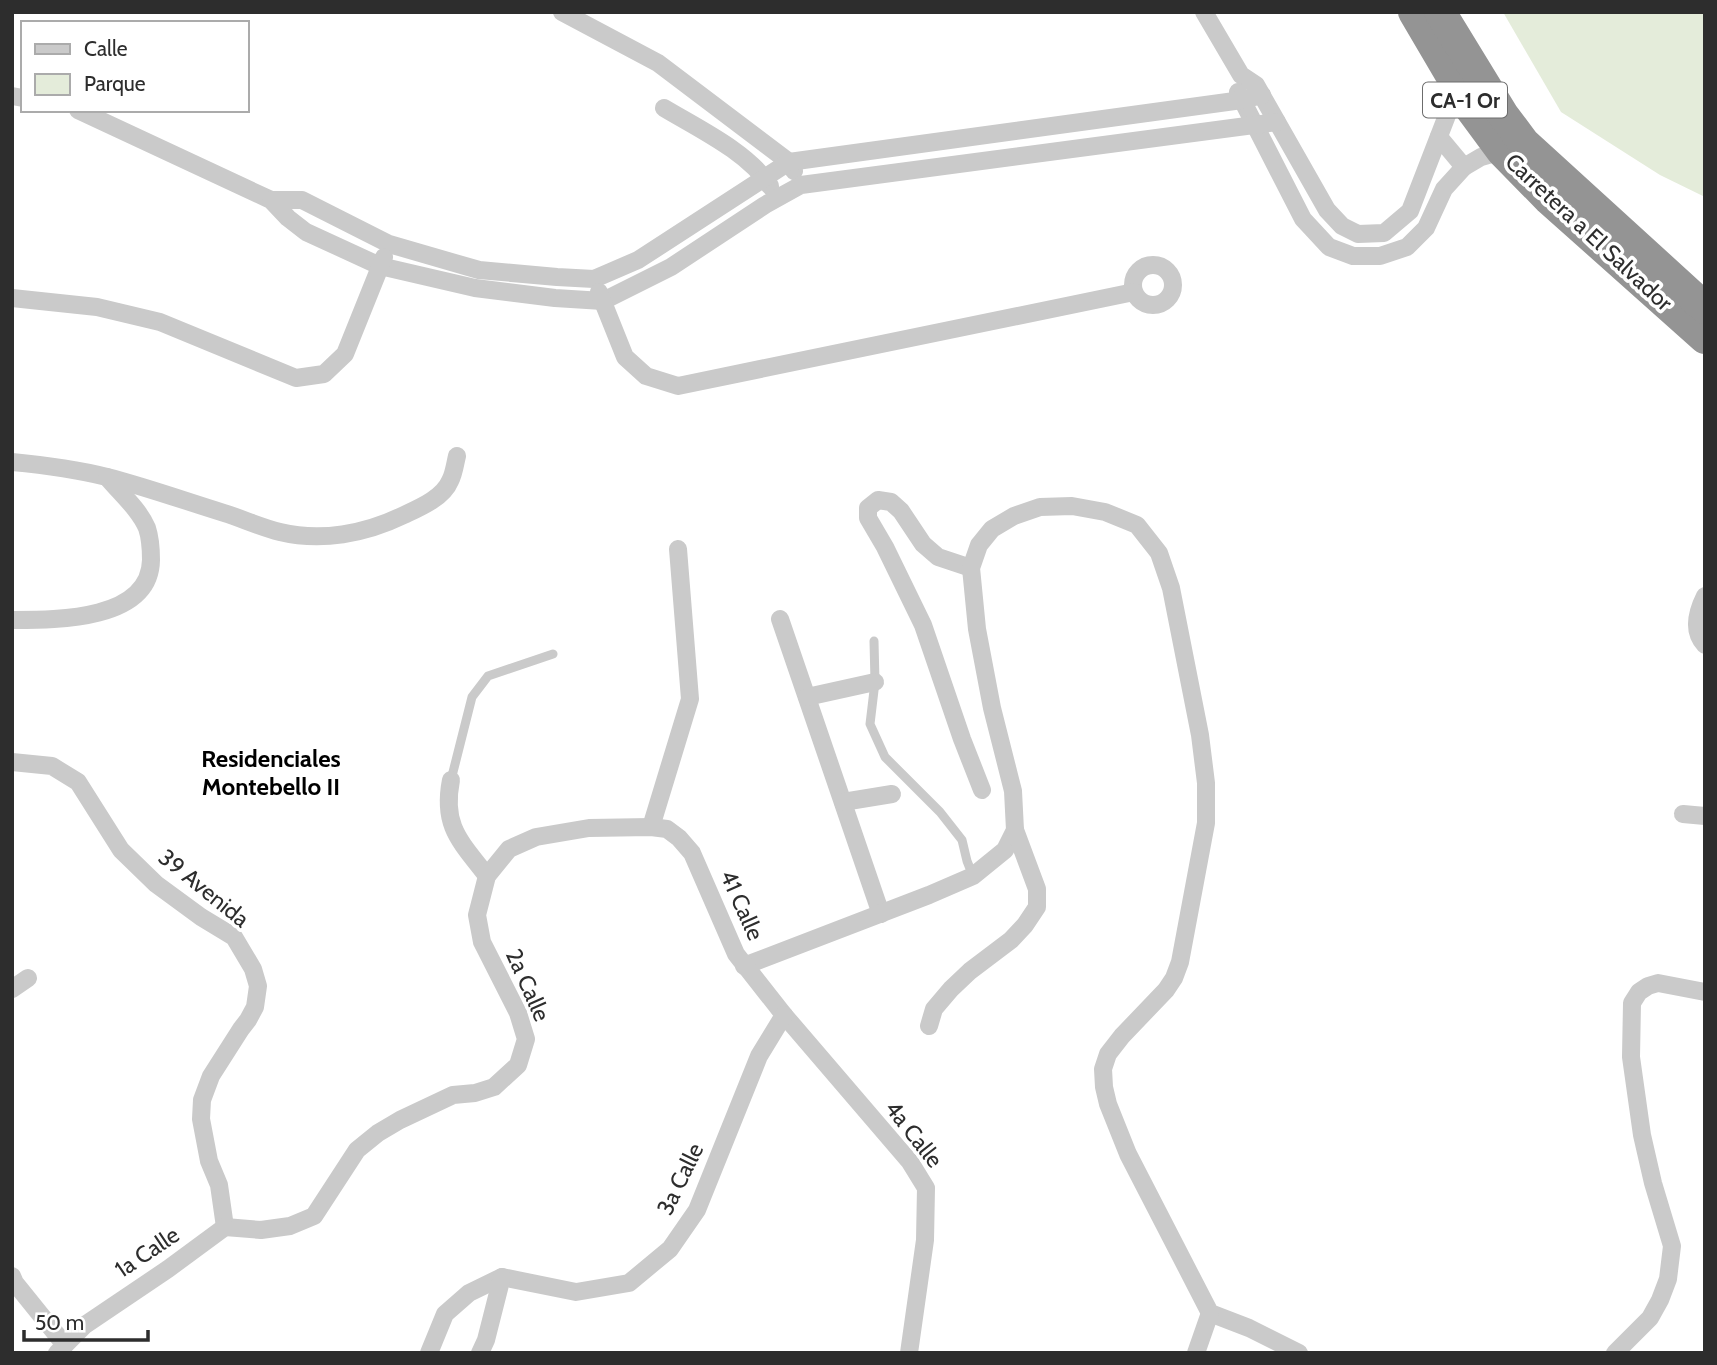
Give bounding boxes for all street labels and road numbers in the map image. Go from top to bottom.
road number: CA-1 Or [1423,82,1507,118]
street label: Carretera a El Salvador [1500,147,1679,317]
street label: 39 Avenida [153,843,255,933]
street label: 41 Calle [714,866,770,945]
street label: 2a Calle [500,945,556,1026]
street label: 4a Calle [879,1095,949,1173]
street label: 3a Calle [651,1138,709,1219]
street label: 1a Calle [110,1220,185,1284]

